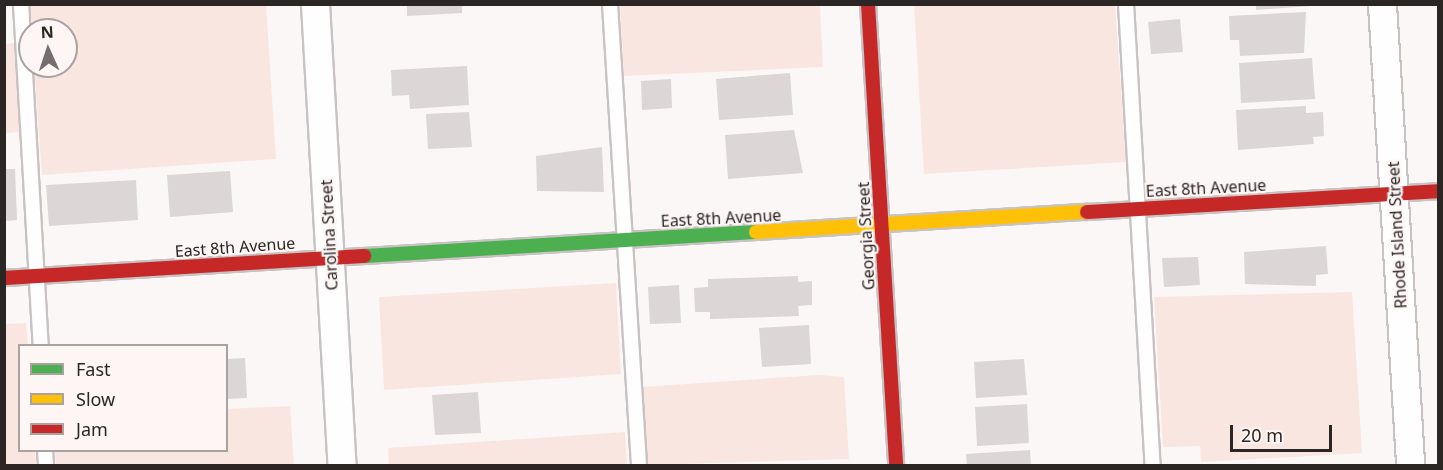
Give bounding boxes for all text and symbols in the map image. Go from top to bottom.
north arrow [18,18,78,78]
text: N [40,21,54,43]
street label: Rhode Island Street [1384,161,1410,309]
street label: East 8th Avenue [1145,175,1267,201]
street label: Carolina Street [317,179,341,291]
street label: Georgia Street [854,181,878,291]
street label: East 8th Avenue [660,205,782,231]
street label: East 8th Avenue [174,233,296,261]
legend [18,344,228,452]
text: Fast [76,357,111,381]
text: Slow [76,387,115,411]
scale bar [1233,413,1335,451]
text: Jam [76,417,108,441]
text: 20 m [1241,423,1283,447]

